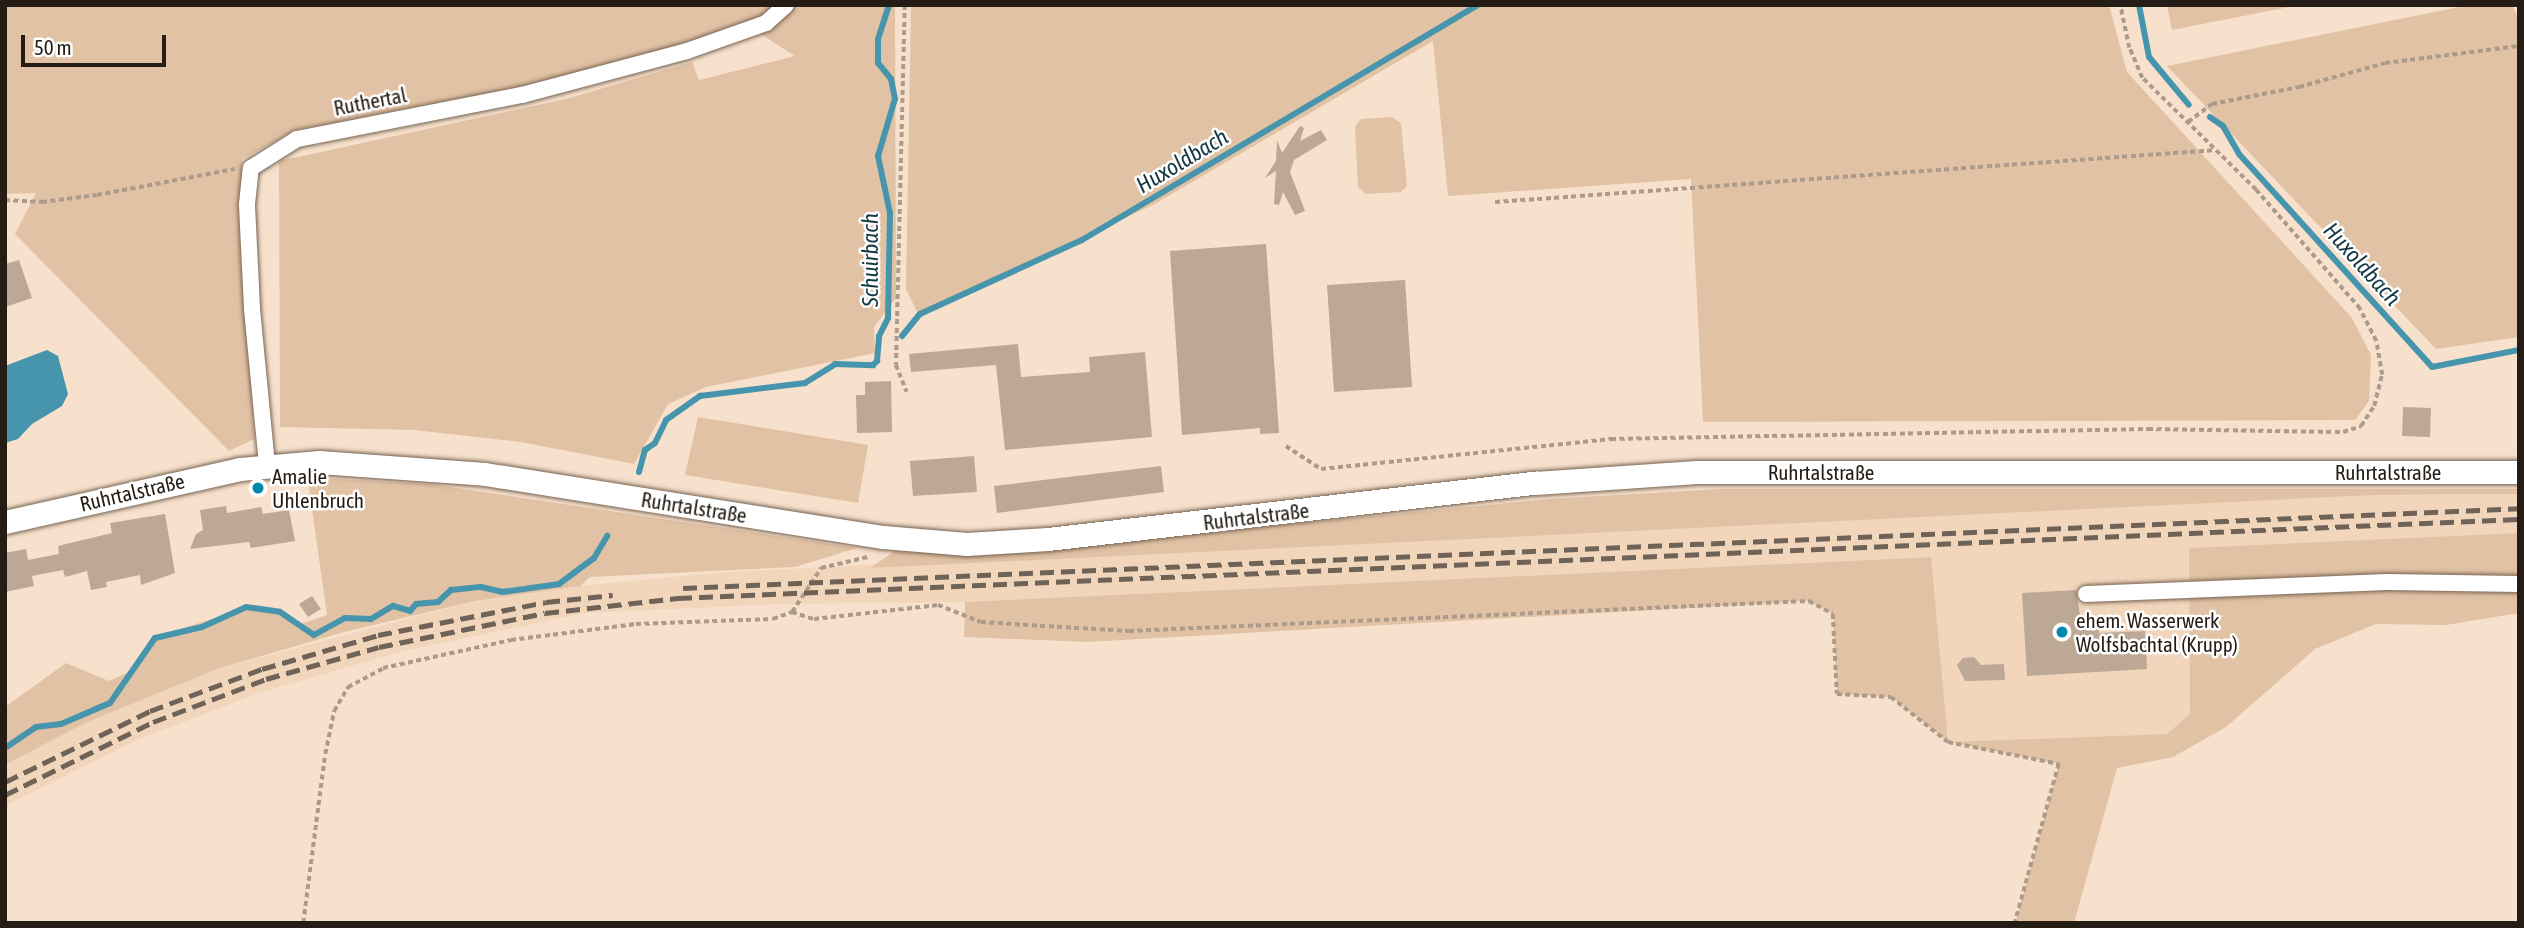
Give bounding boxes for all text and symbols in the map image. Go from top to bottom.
scale bar [24,21,170,65]
text: 50 m [34,35,72,59]
street label: Ruthertal [331,82,409,120]
water label: Huxoldbach [1131,123,1233,199]
water label: Schuirbach [856,213,884,307]
water label: Huxoldbach [2318,217,2406,311]
street label: Ruhrtalstraße [1768,459,1874,485]
street label: Ruhrtalstraße [2335,459,2441,485]
place label: Amalie Uhlenbruch [272,463,364,513]
street label: Ruhrtalstraße [77,468,187,516]
marker: Amalie Uhlenbruch [250,480,266,496]
street label: Ruhrtalstraße [639,486,749,528]
street label: Ruhrtalstraße [1202,497,1310,535]
place label: ehem. Wasserwerk Wolfsbachtal (Krupp) [2076,607,2238,657]
marker: ehem. Wasserwerk Wolfsbachtal (Krupp) [2054,624,2070,640]

